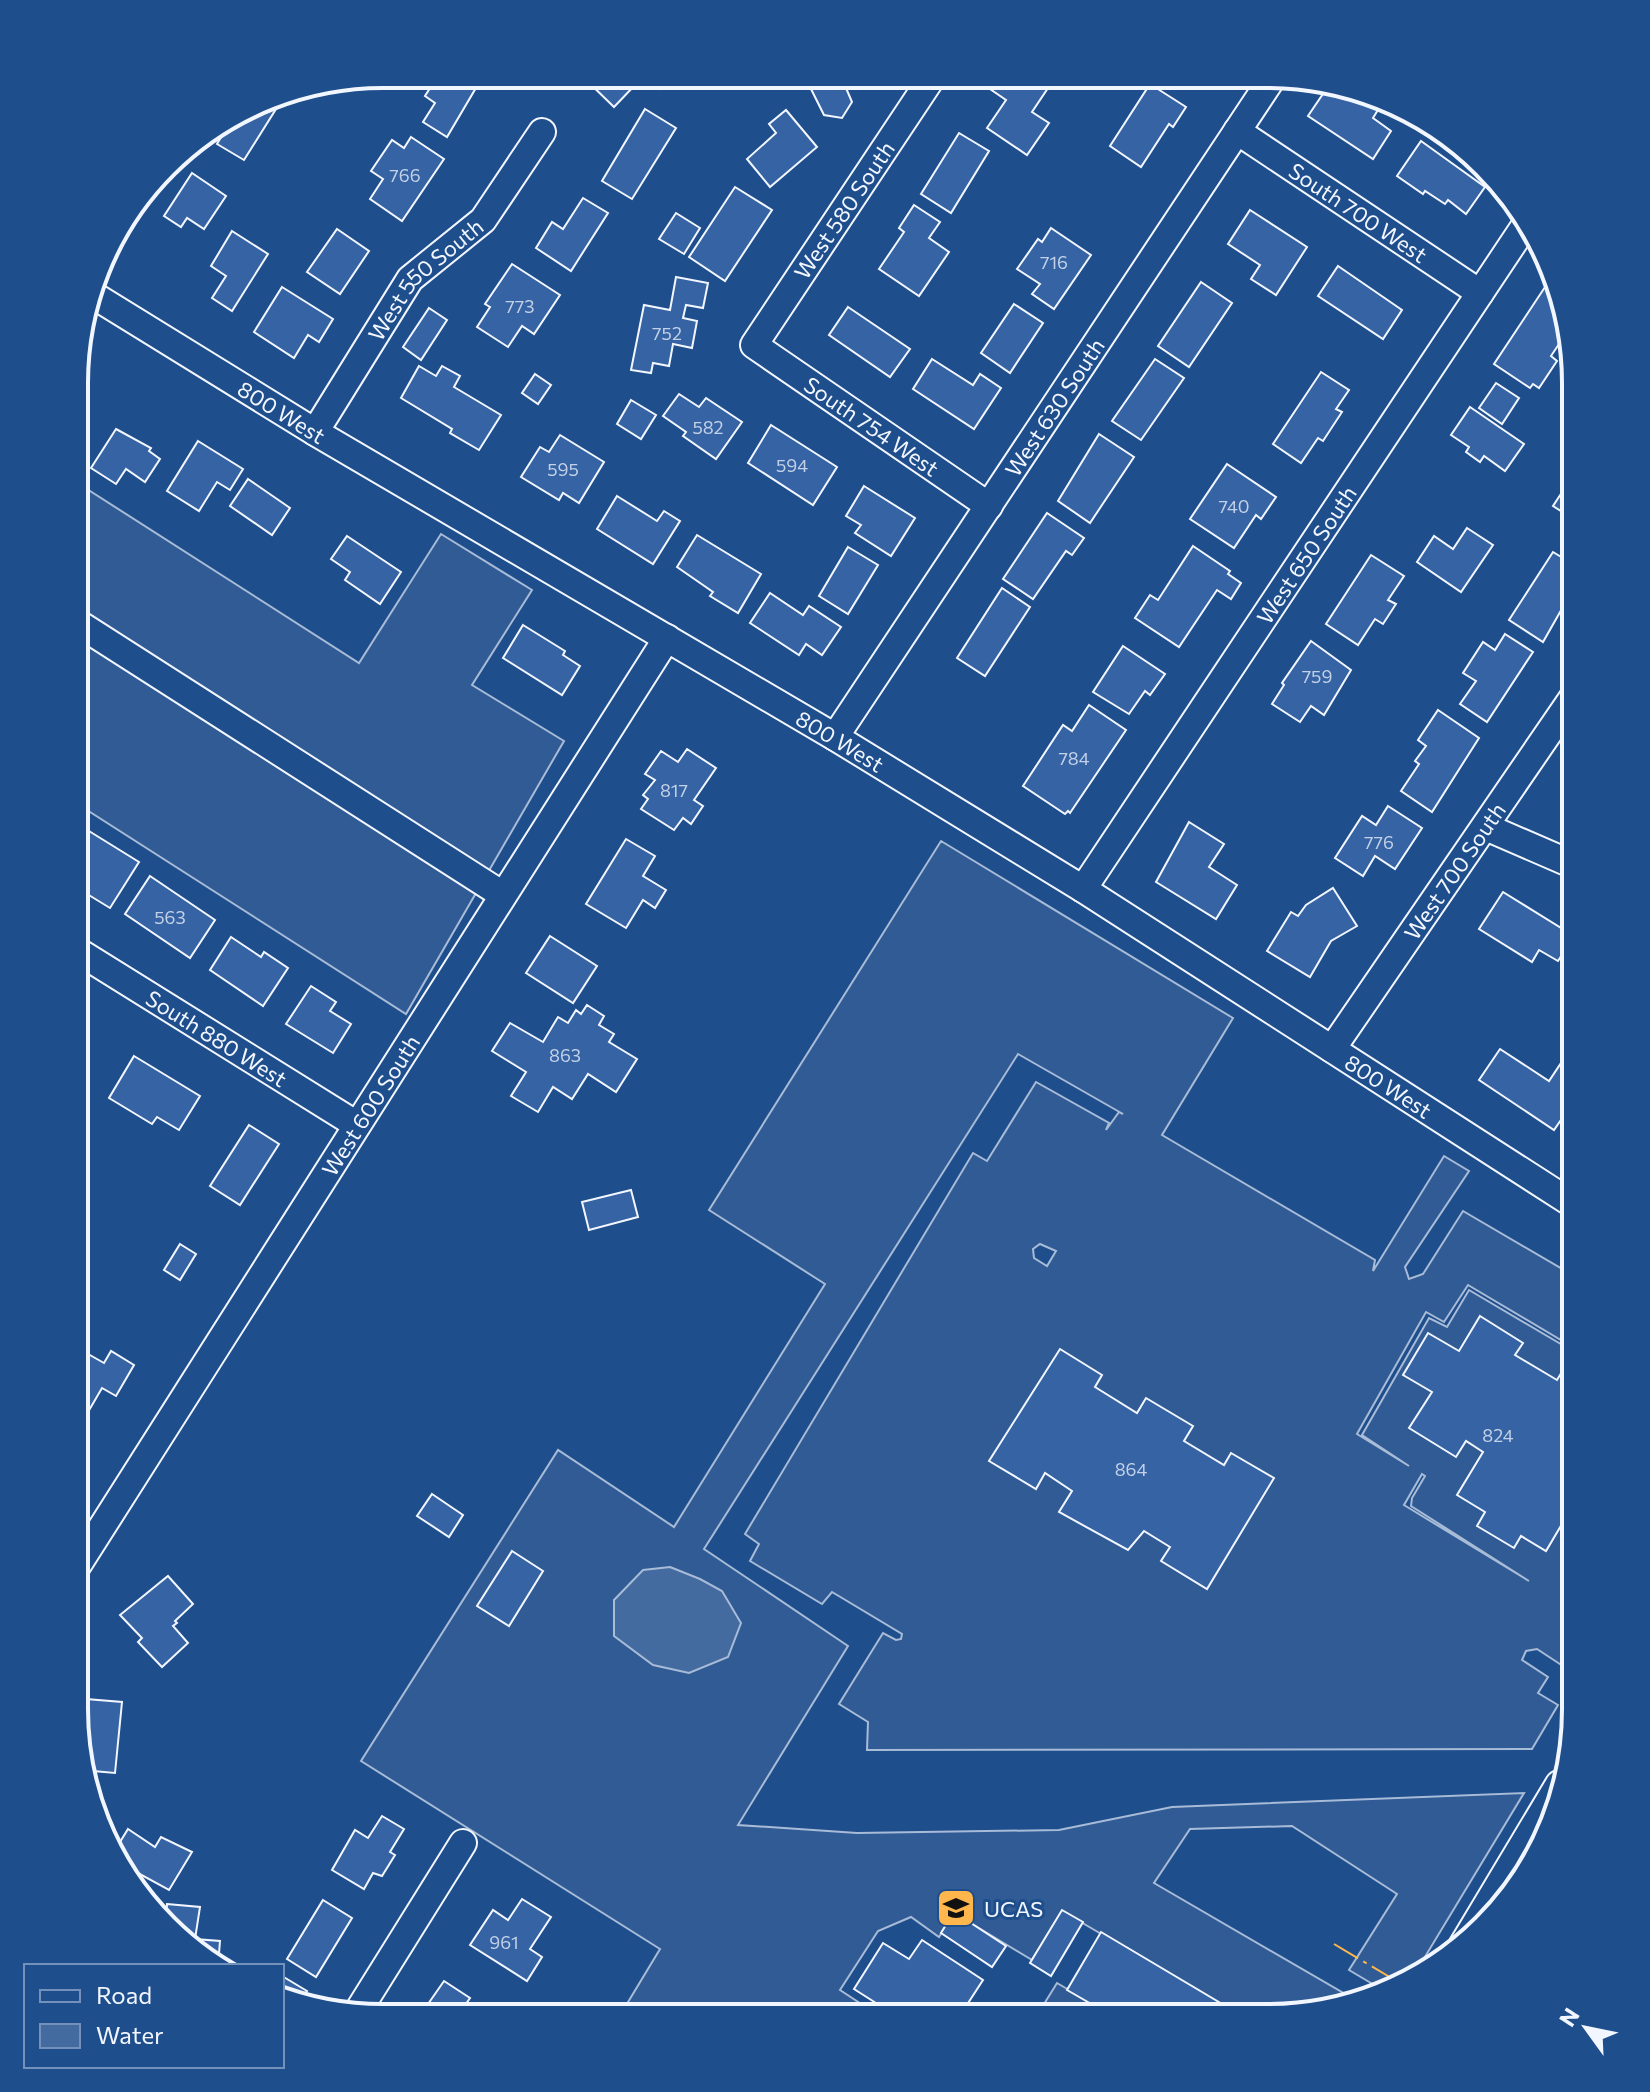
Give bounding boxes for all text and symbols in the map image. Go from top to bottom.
street label: West 580 South [788,136,900,284]
street label: South 700 West [1284,156,1433,268]
house number: 766 [389,164,421,186]
street label: West 550 South [362,212,488,345]
house number: 716 [1040,251,1068,273]
house number: 773 [505,295,535,317]
house number: 752 [652,322,682,344]
street label: West 630 South [998,333,1109,481]
street label: South 754 West [799,370,944,481]
street label: 800 West [233,374,330,449]
house number: 582 [692,416,724,438]
house number: 594 [776,454,808,476]
house number: 595 [547,458,579,480]
street label: West 650 South [1250,480,1362,629]
house number: 740 [1219,495,1249,517]
house number: 759 [1302,665,1332,687]
street label: 800 West [791,704,889,777]
house number: 784 [1058,747,1090,769]
house number: 817 [660,779,688,801]
street label: West 700 South [1398,797,1511,945]
house number: 776 [1364,831,1394,853]
house number: 563 [154,906,186,928]
street label: South 880 West [141,984,292,1092]
street label: West 600 South [315,1030,425,1181]
house number: 863 [549,1044,581,1066]
street label: 800 West [1340,1048,1437,1123]
house number: 824 [1482,1424,1514,1446]
house number: 864 [1115,1458,1148,1480]
school or university icon: UCAS [935,1887,977,1929]
place label: UCAS [984,1895,1043,1922]
house number: 961 [489,1931,519,1953]
legend [24,1964,284,2068]
text: Road [96,1980,152,2009]
north arrow [1546,1988,1626,2068]
text: N [1553,2003,1585,2031]
text: Water [96,2020,164,2049]

